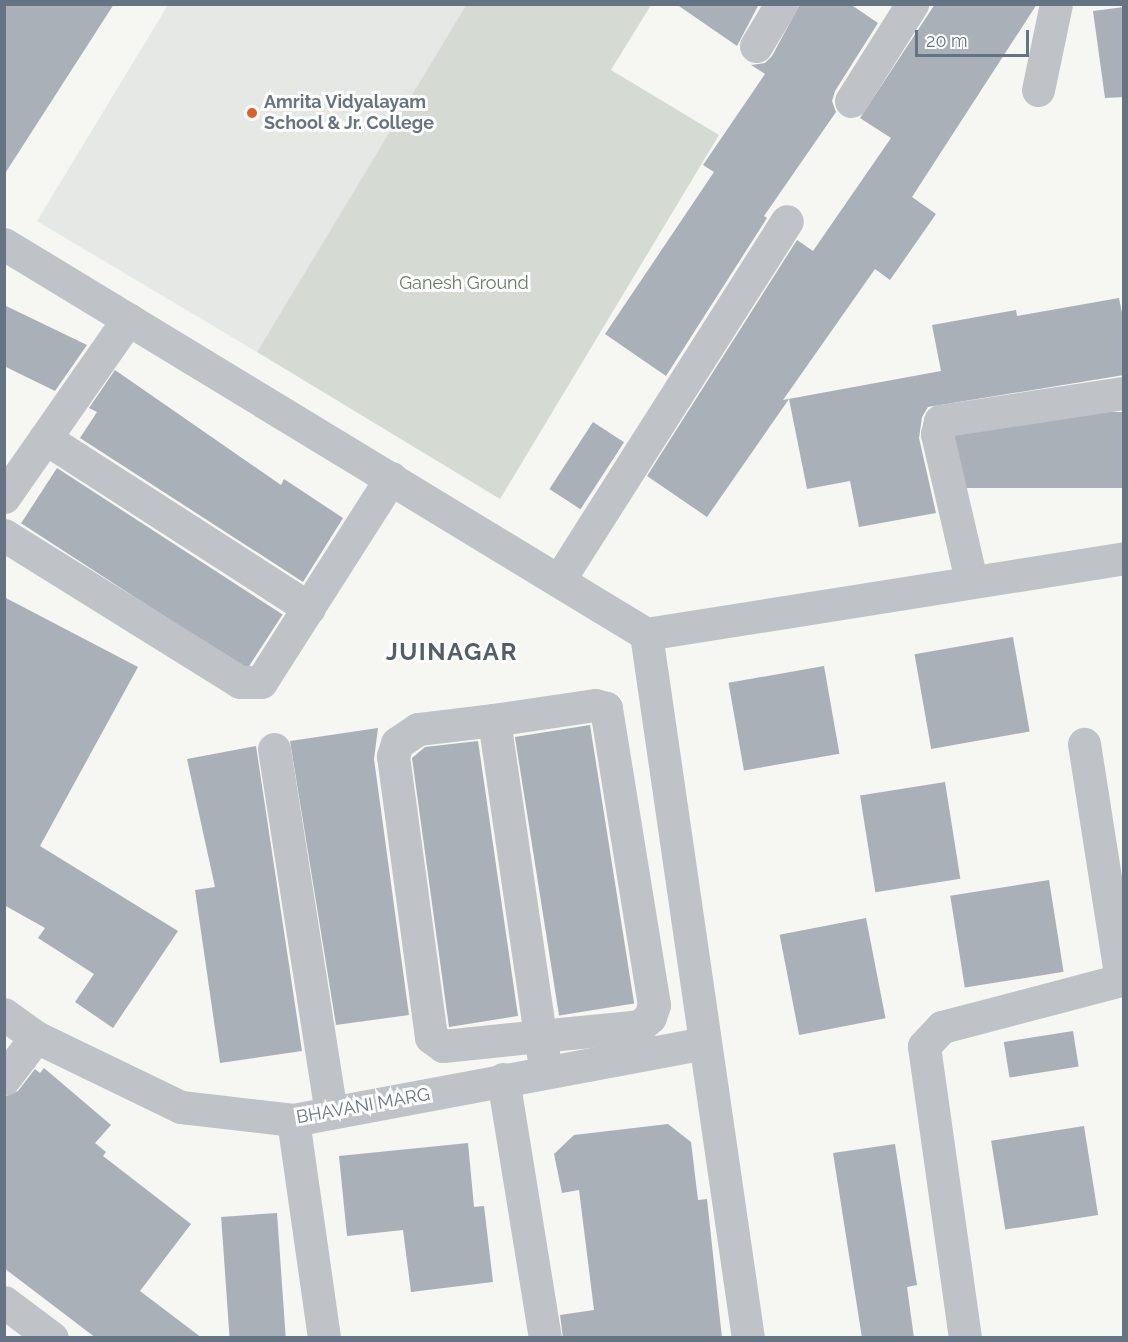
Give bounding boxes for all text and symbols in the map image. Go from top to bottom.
scale bar [918,18,1032,56]
text: 20 m [926,30,968,51]
place label: Amrita Vidyalayam School & Jr. College [264,92,435,134]
marker: Amrita Vidyalayam School & Jr. College [245,106,259,120]
park label: Ganesh Ground [399,272,529,294]
district label: JUINAGAR [386,638,518,666]
street label: BHAVANI MARG [295,1084,431,1128]

